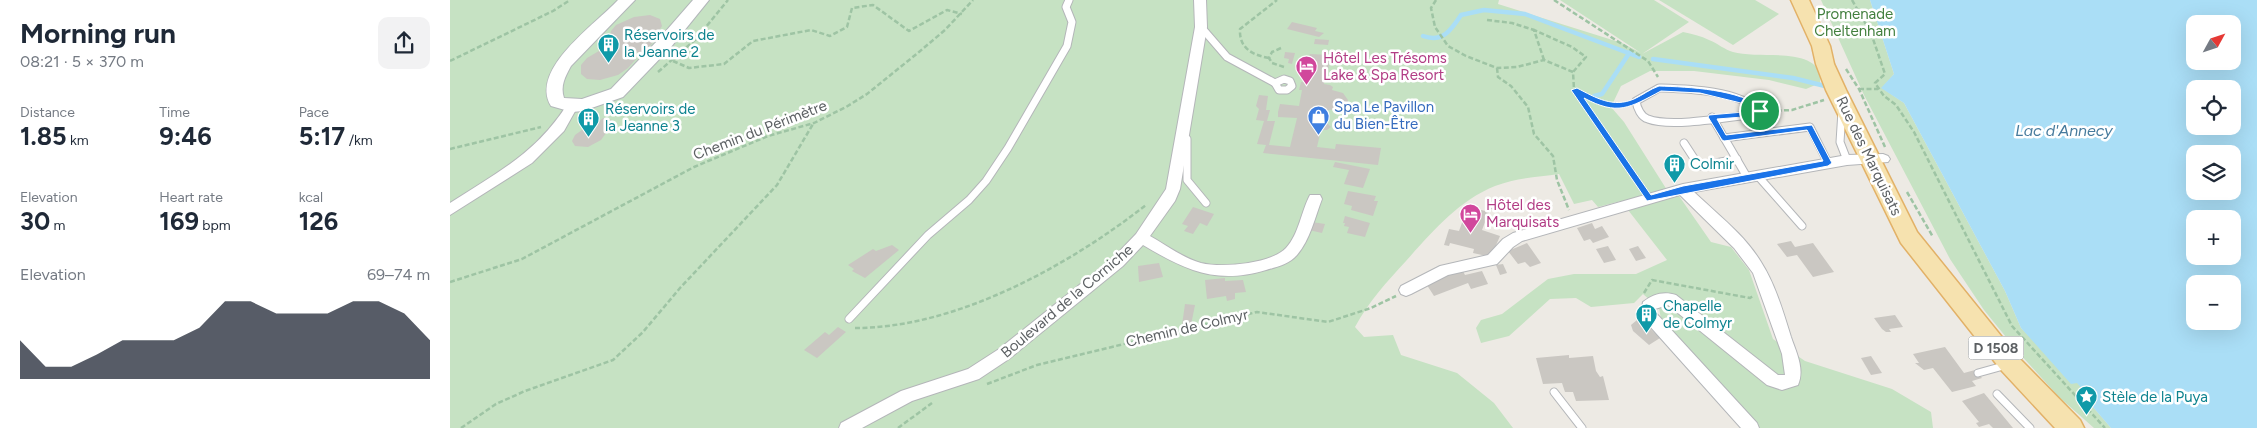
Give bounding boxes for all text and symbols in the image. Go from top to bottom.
park label: Promenade Cheltenham [1814,5,1896,40]
north arrow [2186,15,2241,70]
map controls [2186,15,2241,330]
text: Morning run [20,16,176,50]
button: share [378,17,430,69]
place label: Réservoirs de la Jeanne 2 [624,26,714,61]
building icon: Réservoirs de la Jeanne 2 [596,32,620,63]
place label: Hôtel Les Trésoms Lake & Spa Resort [1323,49,1447,84]
text: 08:21 · 5 × 370 m [20,52,144,71]
hotel icon: Hôtel Les Trésoms Lake & Spa Resort [1295,55,1319,86]
button: locate [2186,80,2241,135]
pin [1739,90,1781,132]
street label: Rue des Marquisats [1832,93,1906,219]
street label: Chemin du Périmètre [691,96,829,164]
icon: arrive [1746,97,1774,125]
place label: Spa Le Pavillon du Bien-Être [1334,98,1434,133]
place label: Réservoirs de la Jeanne 3 [605,100,695,135]
text: Distance [20,104,75,121]
text: Time [159,104,190,121]
text: Pace [299,104,329,121]
shop icon: Spa Le Pavillon du Bien-Être [1306,104,1330,135]
building icon: Réservoirs de la Jeanne 3 [577,106,601,137]
text: 1.85 [20,121,67,151]
text: 9:46 [159,121,212,151]
text: 5:17 [299,121,345,151]
water label: Lac d'Annecy [2015,121,2113,140]
text: km [67,132,89,149]
text: /km [345,132,373,149]
button: layers [2186,145,2241,200]
building icon: Colmir [1662,152,1686,183]
place label: Colmir [1690,155,1734,173]
text: Elevation [20,189,78,206]
text: Heart rate [159,189,223,206]
text: kcal [299,189,323,206]
place label: Hôtel des Marquisats [1486,196,1559,231]
hotel icon: Hôtel des Marquisats [1458,202,1482,233]
text: 30 [20,206,50,236]
text: 169 [159,206,199,236]
text: 126 [299,206,338,236]
button: + [2186,210,2241,265]
text: m [50,217,65,234]
text: bpm [199,217,231,234]
street label: Boulevard de la Corniche [997,240,1137,362]
text: Elevation [20,265,86,284]
text: 69–74 m [367,265,430,284]
button: − [2186,275,2241,330]
place label: Chapelle de Colmyr [1663,297,1732,332]
building icon: Chapelle de Colmyr [1635,303,1659,334]
street label: Chemin de Colmyr [1124,305,1250,351]
road number: D 1508 [1968,336,2024,359]
place icon: Stèle de la Puya [2074,385,2098,416]
place label: Stèle de la Puya [2102,388,2208,406]

